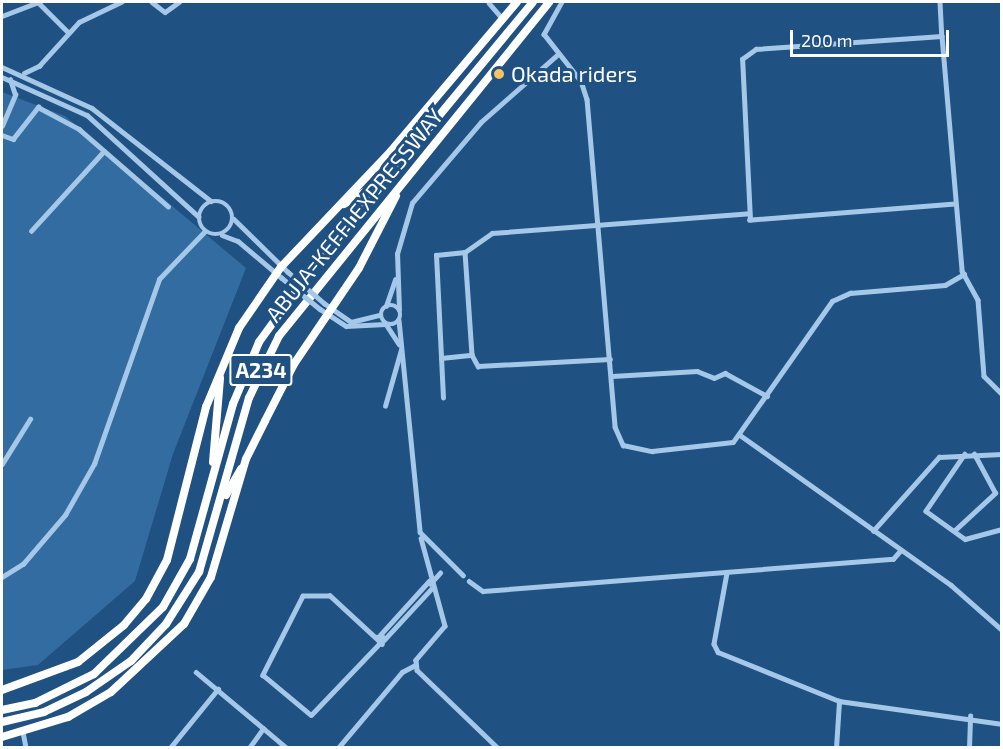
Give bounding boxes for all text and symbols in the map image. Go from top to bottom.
scale bar [793,18,952,56]
text: 200 m [801,29,853,51]
place label: Okada riders [511,61,637,87]
marker: Okada riders [492,67,506,81]
street label: ABUJA-KEFFI EXPRESSWAY [260,103,448,327]
road number: A234 [228,352,294,388]

